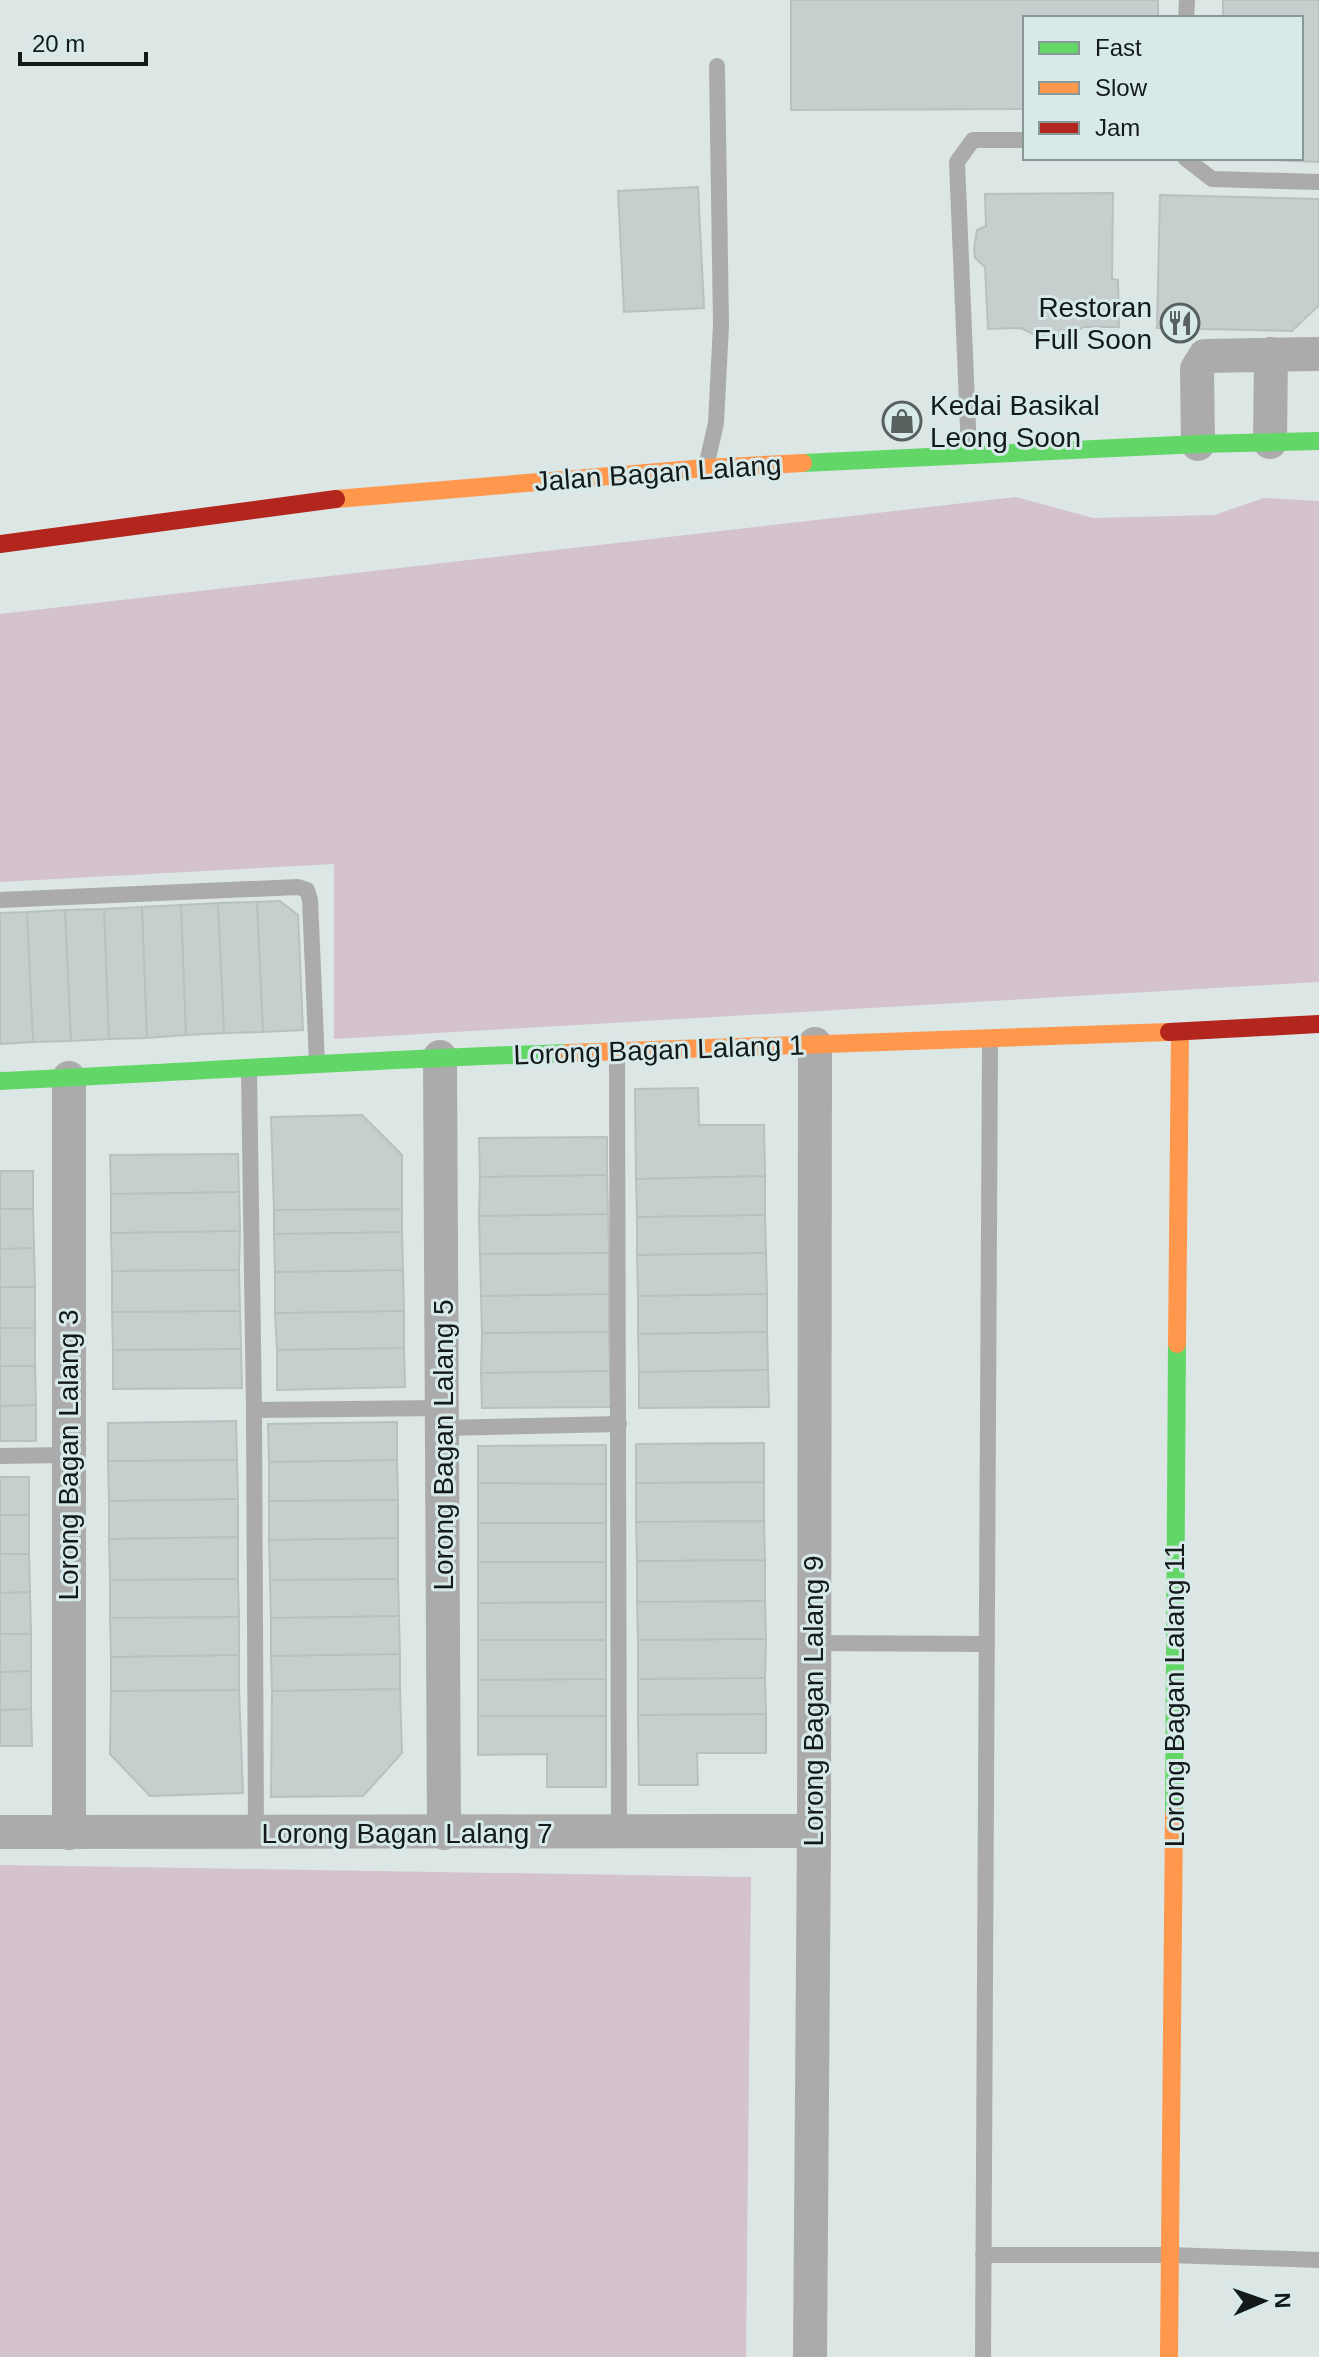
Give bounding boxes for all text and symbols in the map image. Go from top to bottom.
scale bar [20,16,146,66]
legend [1023,16,1303,160]
text: 20 m [32,30,85,57]
text: Fast [1095,34,1142,61]
text: Slow [1095,74,1148,101]
text: Jam [1095,114,1140,141]
place label: Restoran Full Soon [1034,292,1152,355]
restaurant icon: Restoran Full Soon [1159,302,1201,344]
place label: Kedai Basikal Leong Soon [930,390,1100,453]
shop icon: Kedai Basikal Leong Soon [881,400,923,442]
street label: Jalan Bagan Lalang [533,449,783,497]
street label: Lorong Bagan Lalang 1 [513,1029,805,1071]
street label: Lorong Bagan Lalang 5 [428,1299,459,1591]
street label: Lorong Bagan Lalang 3 [53,1309,84,1601]
street label: Lorong Bagan Lalang 11 [1159,1543,1190,1847]
street label: Lorong Bagan Lalang 9 [798,1555,829,1847]
street label: Lorong Bagan Lalang 7 [261,1818,553,1849]
north arrow [1223,2261,1303,2341]
text: N [1270,2292,1295,2309]

